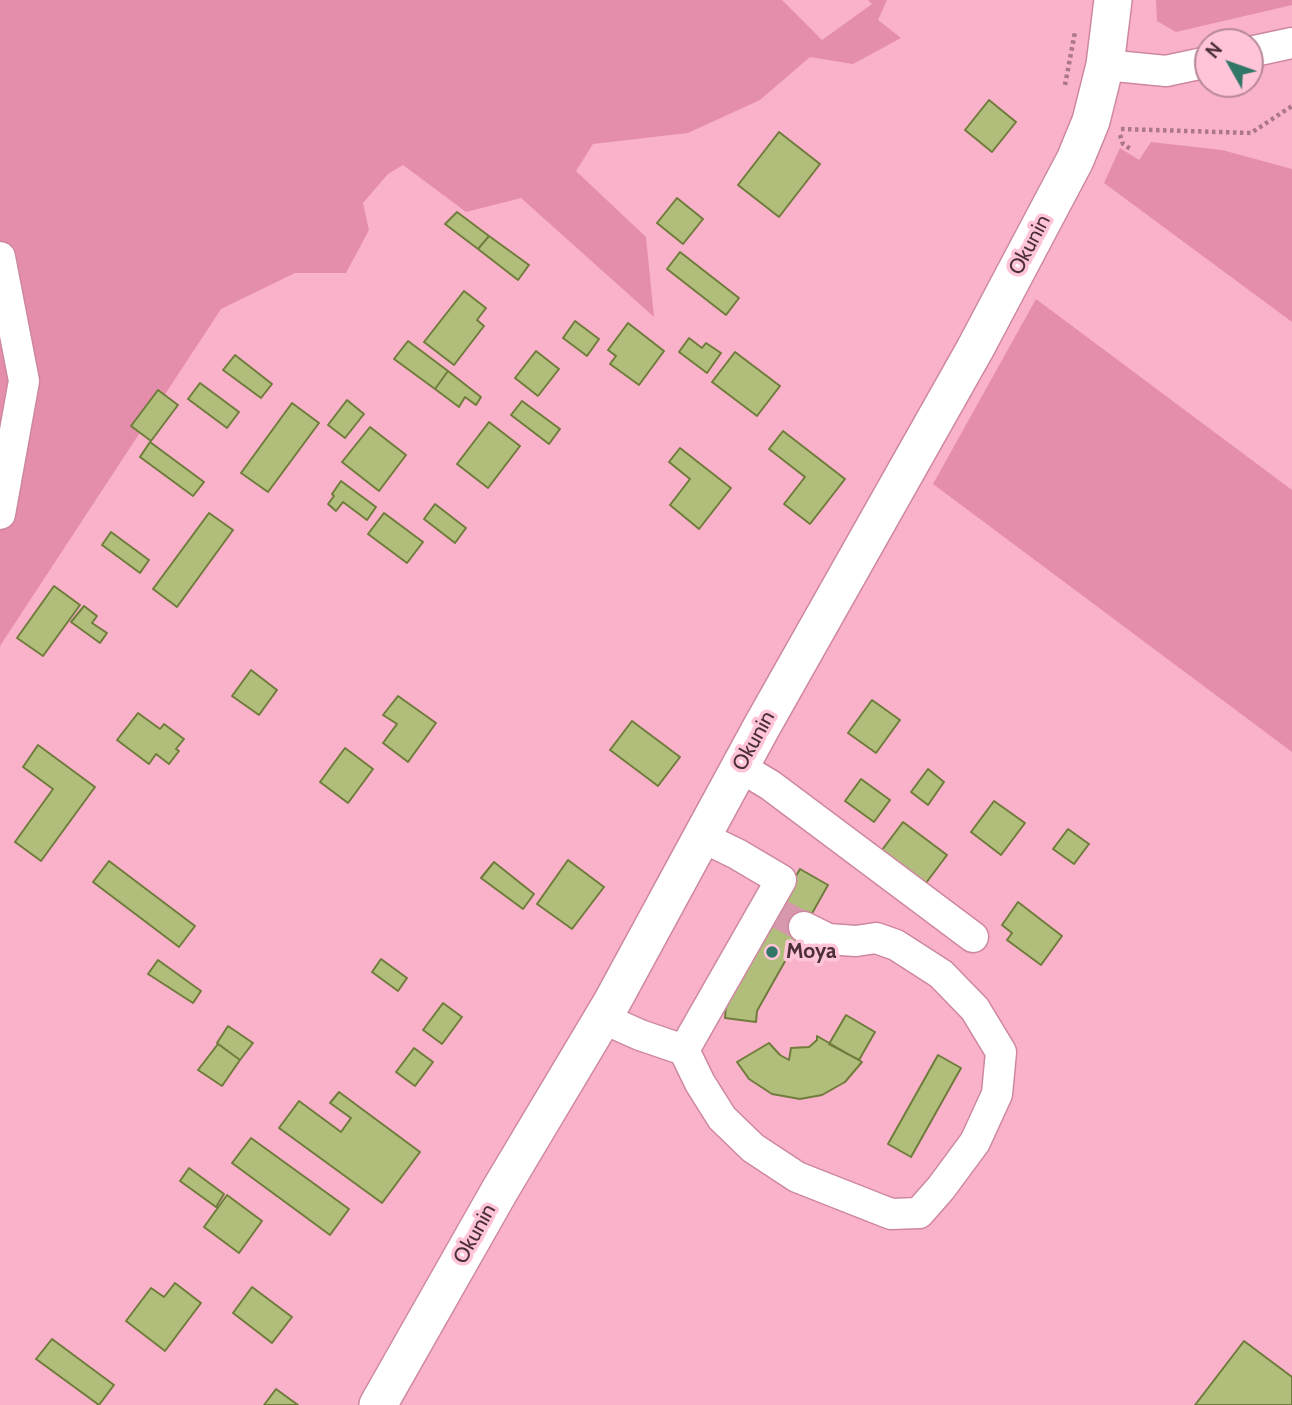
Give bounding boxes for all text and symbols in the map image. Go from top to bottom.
north arrow [1194,28,1264,98]
text: N [1201,38,1227,63]
street label: Okunin [1004,211,1056,279]
street label: Okunin [727,707,781,775]
place label: Moya [786,939,837,965]
marker: Moya [764,944,780,960]
street label: Okunin [448,1200,502,1268]

